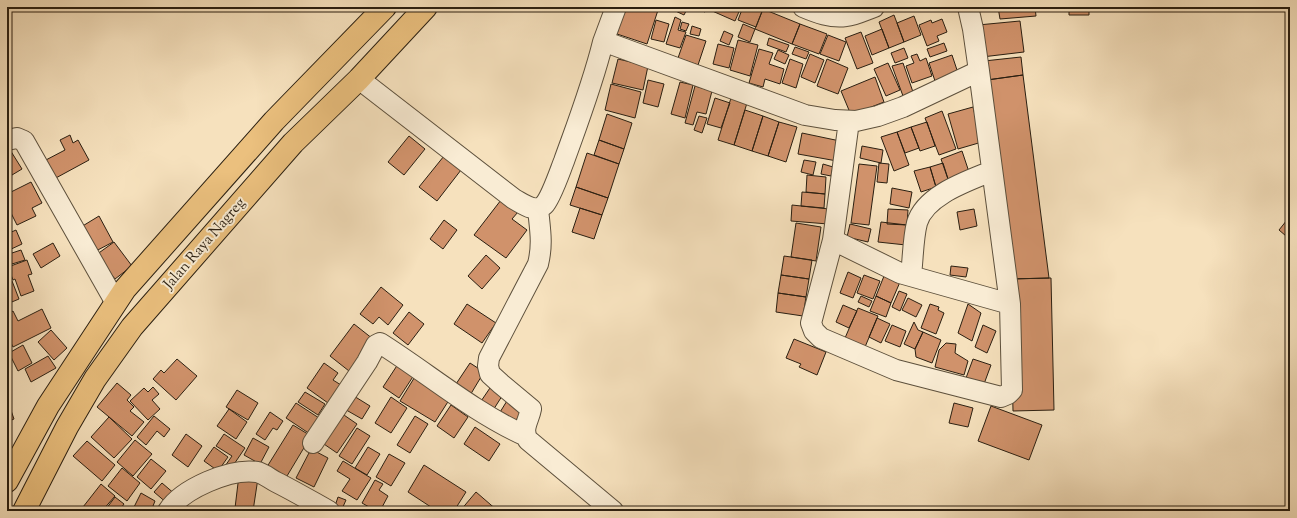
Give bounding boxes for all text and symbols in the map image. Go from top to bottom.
street label: Jalan Raya Nagreg [159,194,251,295]

